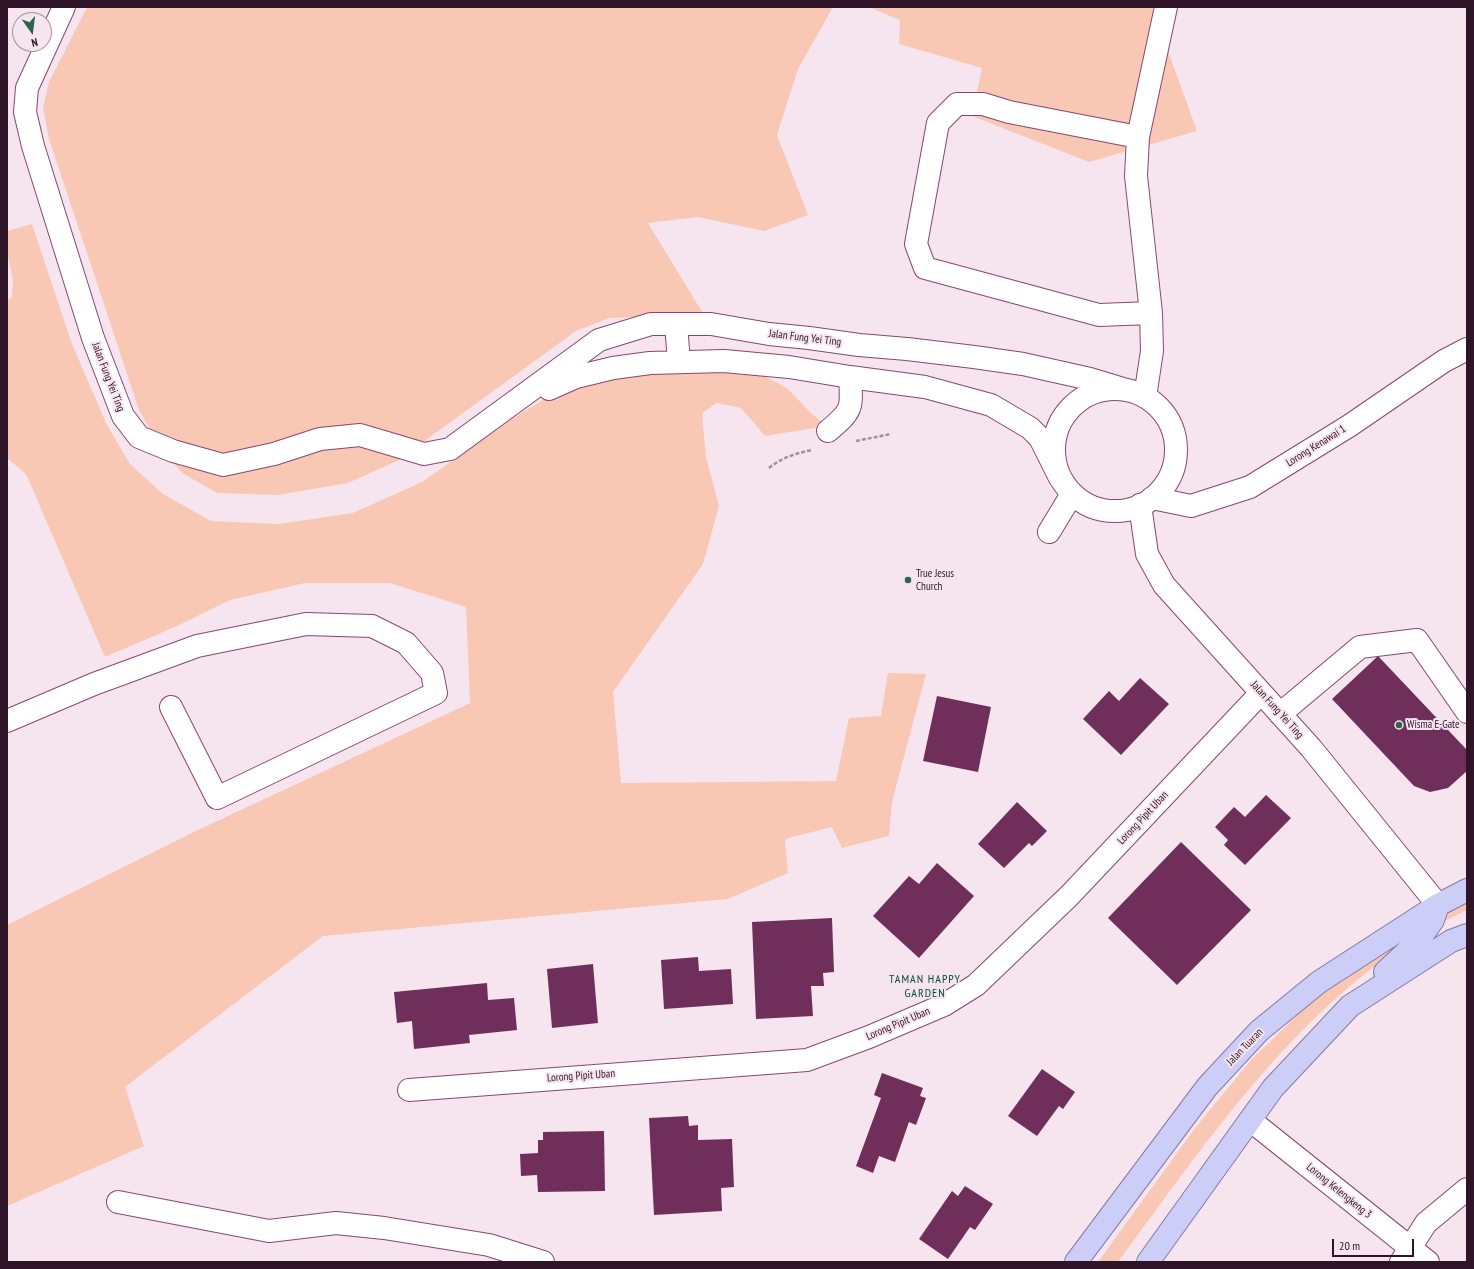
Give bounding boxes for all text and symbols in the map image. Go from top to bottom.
north arrow [12,12,52,52]
text: N [30,35,39,50]
street label: Jalan Fung Yei Ting [768,327,842,349]
street label: Jalan Fung Yei Ting [89,341,127,413]
street label: Lorong Kenawai 1 [1284,422,1348,470]
place label: True Jesus Church [916,567,954,593]
marker: True Jesus Church [903,575,913,585]
street label: Jalan Fung Yei Ting [1248,679,1306,741]
place label: Wisma E-Gate [1407,718,1460,732]
marker: Wisma E-Gate [1394,720,1404,730]
street label: Lorong Pipit Uban [1115,789,1171,847]
district label: TAMAN HAPPY GARDEN [889,973,961,1001]
street label: Lorong Pipit Uban [864,1005,932,1043]
street label: Jalan Tuaran [1224,1026,1266,1068]
street label: Lorong Pipit Uban [547,1067,615,1085]
street label: Lorong Kelengkeng 3 [1304,1161,1374,1221]
scale bar [1334,1231,1416,1257]
text: 20 m [1339,1238,1360,1253]

